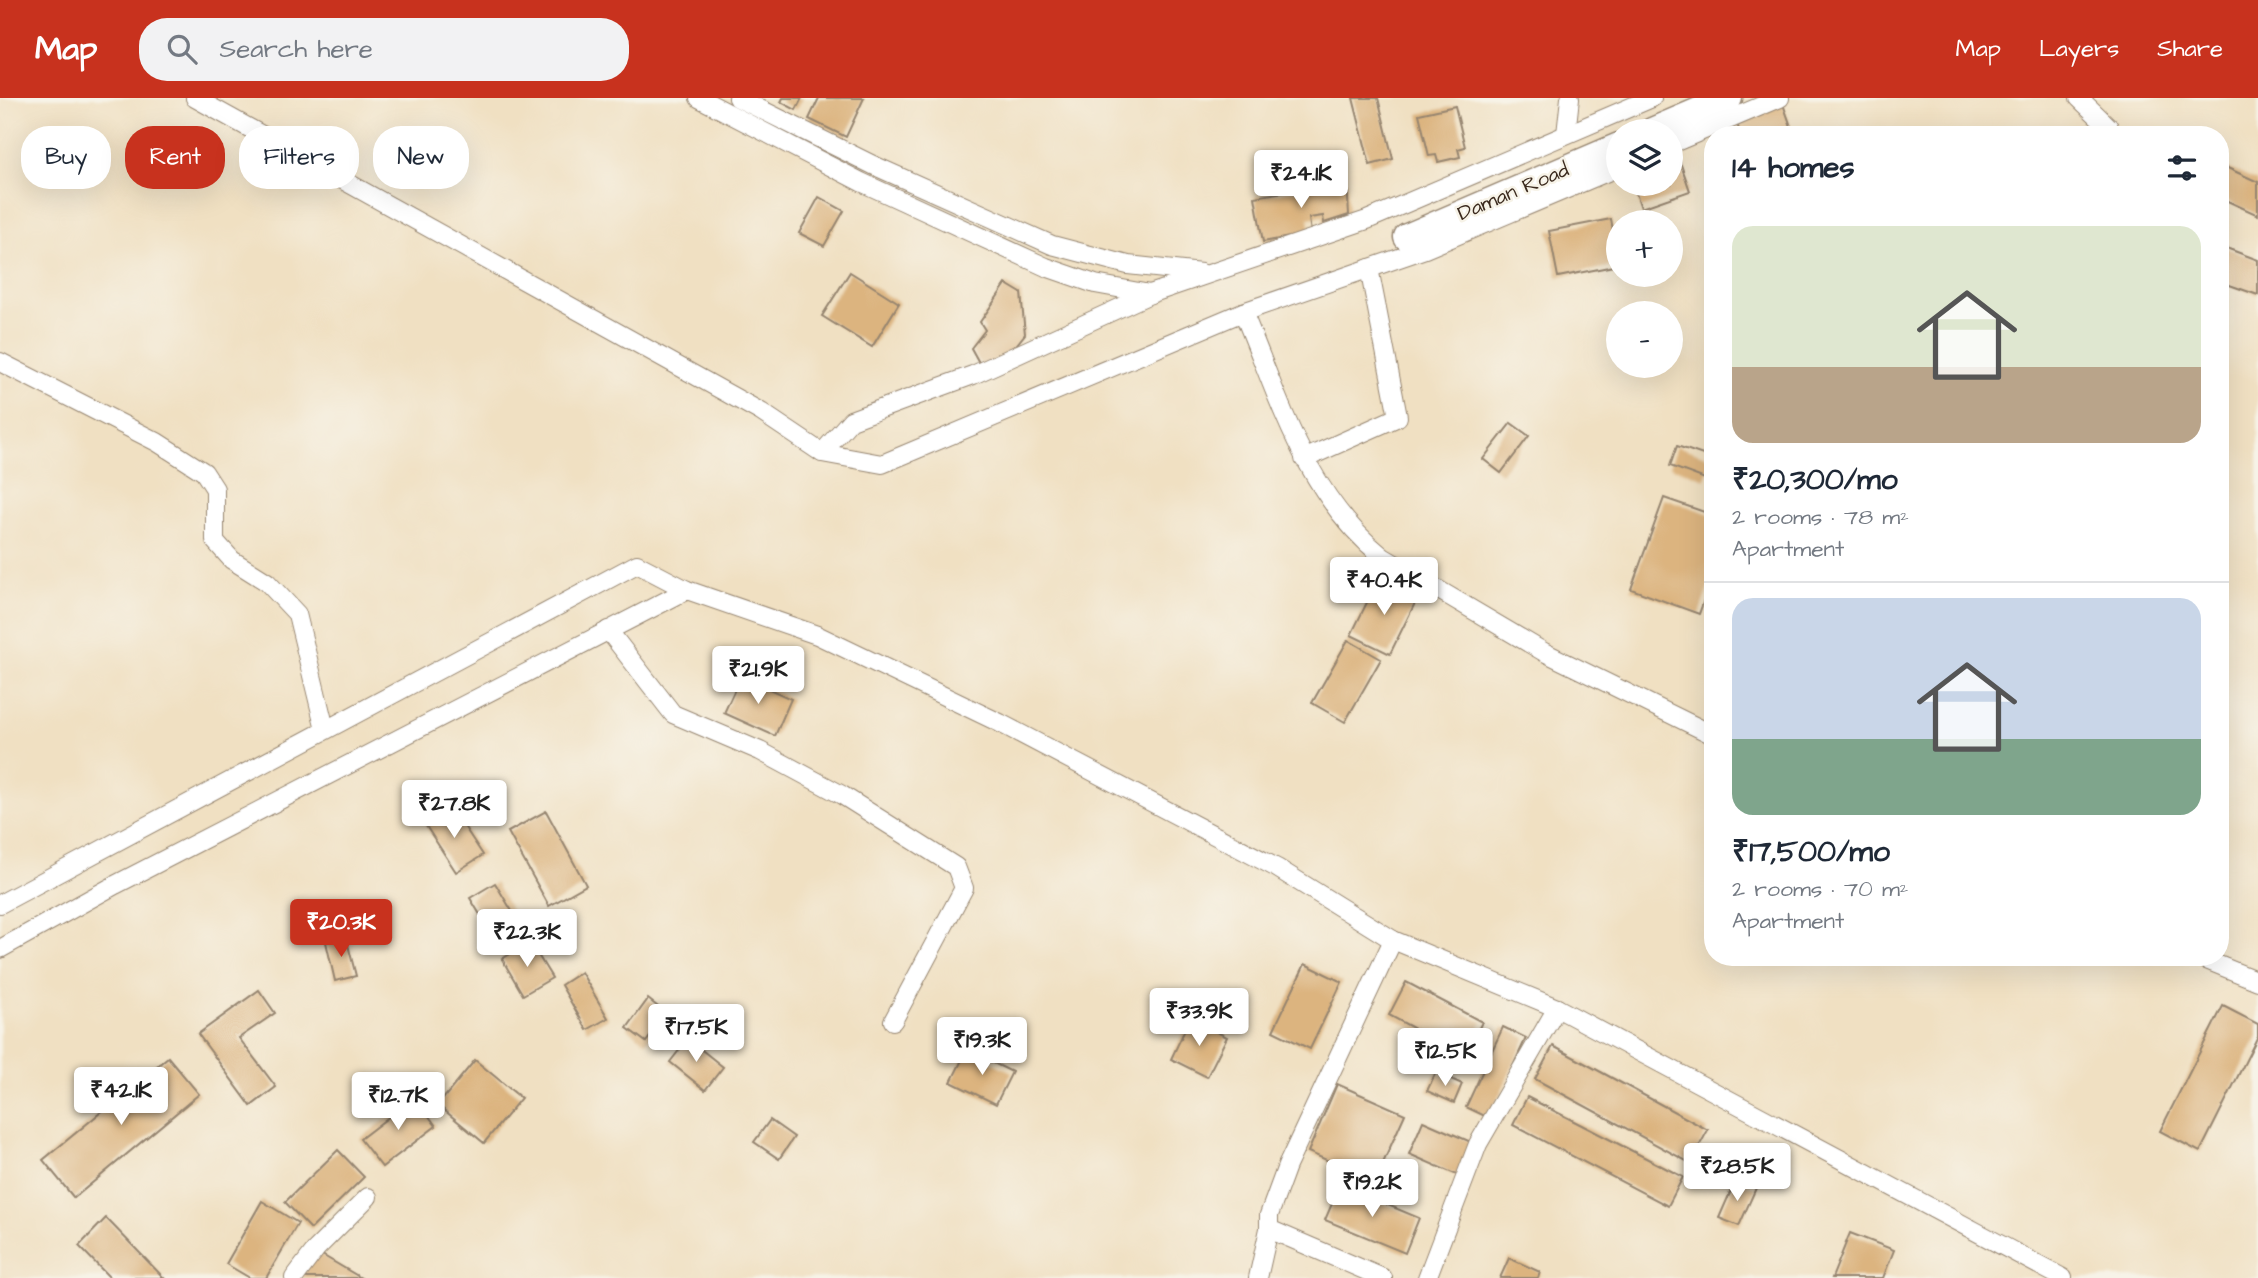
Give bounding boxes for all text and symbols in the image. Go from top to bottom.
search box [139,18,629,81]
text: Map [35,26,97,72]
icon: search [163,30,201,68]
text: Search here [219,31,373,67]
text: Map [1956,32,2001,66]
text: Layers [2039,32,2119,66]
text: Share [2157,32,2223,66]
map controls [1606,119,1683,378]
button: layers [1606,119,1683,196]
chip: Buy [21,126,111,189]
chip: Rent [125,126,225,189]
chip: Filters [239,126,359,189]
chip: New [373,126,469,189]
text: 14 homes [1732,147,1855,189]
icon: filters [2163,149,2201,187]
pin: ₹24.1K [1244,150,1358,210]
street label: Daman Road [1453,155,1574,228]
text: ₹24.1K [1270,157,1332,189]
button: + [1606,210,1683,287]
icon: home [1904,272,2030,398]
button: − [1606,301,1683,378]
text: ₹20,300/mo [1732,459,1898,501]
text: 2 rooms · 78 m² [1732,501,1909,533]
text: Apartment [1732,533,1844,565]
pin: ₹40.4K [1327,558,1441,617]
text: ₹40.4K [1346,564,1422,596]
icon: home [1904,644,2030,770]
pin: ₹21.9K [701,646,815,706]
text: ₹21.9K [728,653,788,685]
pin: ₹27.8K [397,780,511,840]
text: ₹27.8K [418,787,490,819]
text: ₹17,500/mo [1732,831,1890,873]
text: 2 rooms · 70 m² [1732,873,1908,905]
pin: ₹20.3K [284,900,398,959]
text: Apartment [1732,905,1844,937]
text: ₹20.3K [306,906,376,938]
pin: ₹22.3K [470,910,584,969]
text: ₹22.3K [493,916,561,948]
pin: ₹33.9K [1142,988,1256,1048]
text: ₹33.9K [1166,995,1232,1027]
pin: ₹17.5K [639,1004,753,1064]
text: ₹17.5K [664,1011,728,1043]
pin: ₹19.3K [925,1018,1039,1077]
text: ₹19.3K [953,1024,1011,1056]
pin: ₹12.5K [1388,1028,1502,1088]
text: ₹12.5K [1414,1035,1476,1067]
pin: ₹42.1K [64,1068,178,1127]
pin: ₹12.7K [341,1072,455,1132]
text: ₹42.1K [90,1074,152,1106]
text: ₹12.7K [368,1079,428,1111]
pin: ₹28.5K [1680,1144,1794,1203]
text: ₹28.5K [1700,1150,1774,1182]
pin: ₹19.2K [1315,1160,1429,1219]
text: ₹19.2K [1342,1166,1402,1198]

